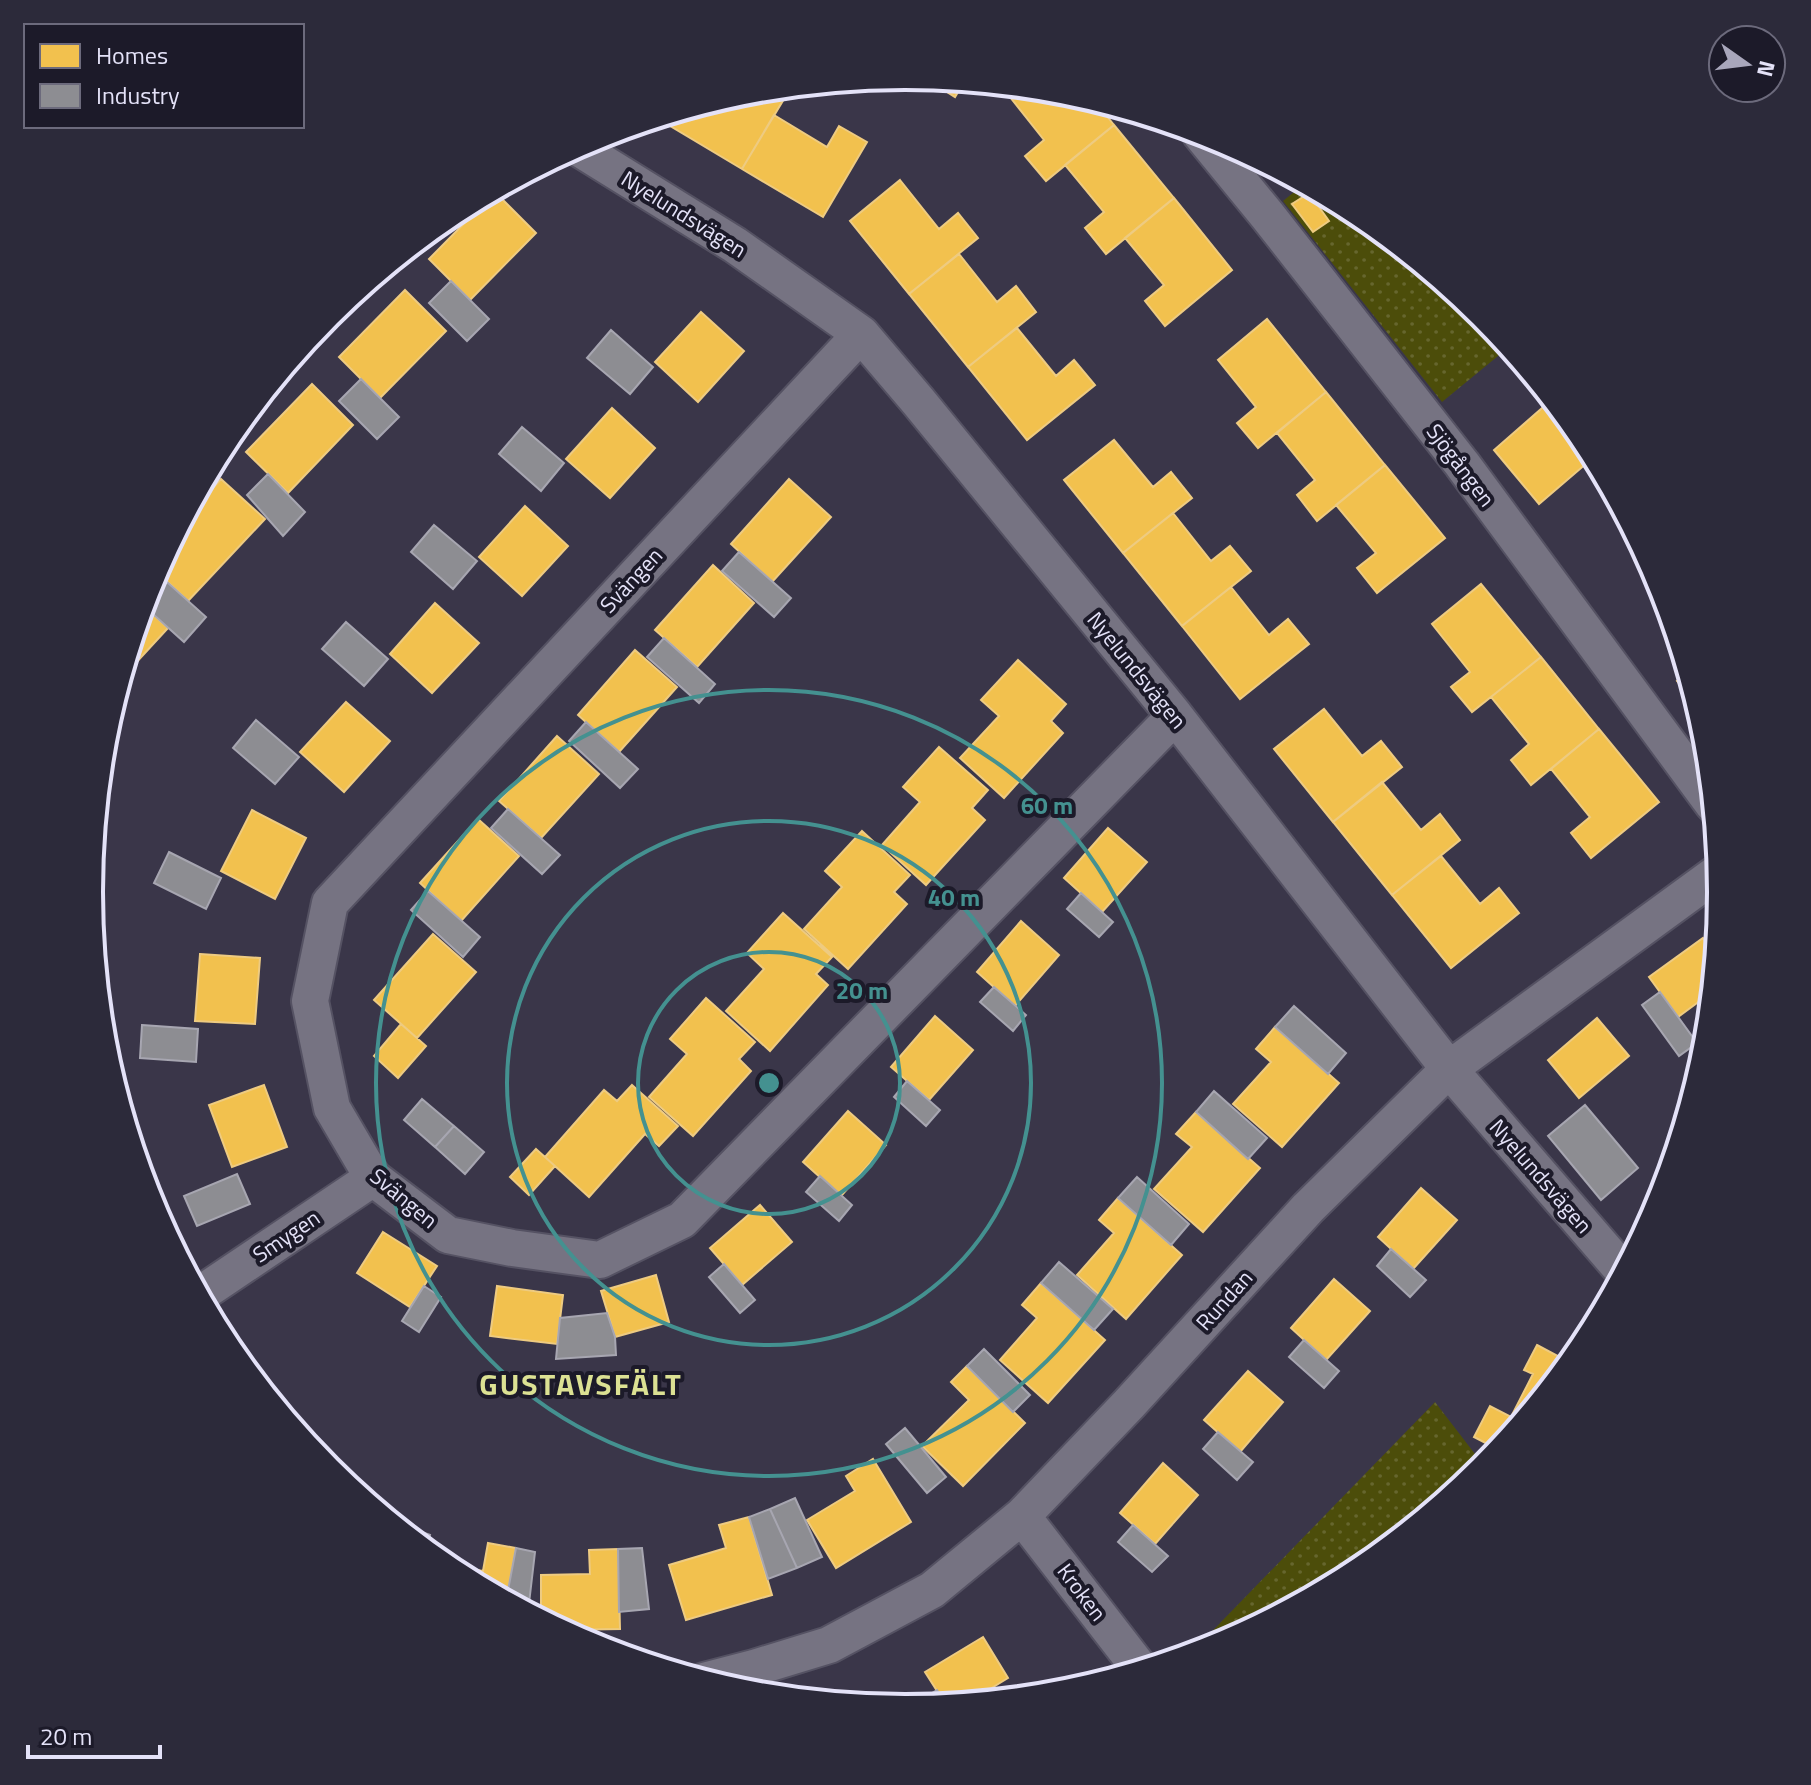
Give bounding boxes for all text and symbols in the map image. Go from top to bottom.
legend [24,24,304,128]
north arrow [1707,24,1787,104]
text: Homes [96,37,168,73]
text: N [1748,57,1785,80]
text: Industry [96,77,180,113]
street label: Nyelundsvägen [615,162,753,266]
street label: Sjögången [1418,416,1504,514]
street label: Svängen [592,539,670,621]
street label: Nyelundsvägen [1079,604,1195,736]
text: 60 m [1021,787,1073,823]
text: 40 m [928,879,980,915]
text: 20 m [836,972,888,1008]
centre of rings [755,1069,783,1097]
street label: Nyelundsvägen [1481,1111,1601,1241]
street label: Svängen [363,1160,445,1236]
street label: Smygen [245,1201,327,1271]
street label: Rundan [1187,1262,1261,1338]
district label: GUSTAVSFÄLT [479,1361,683,1407]
street label: Kroken [1049,1556,1115,1628]
scale bar [28,1709,160,1759]
text: 20 m [40,1718,92,1754]

